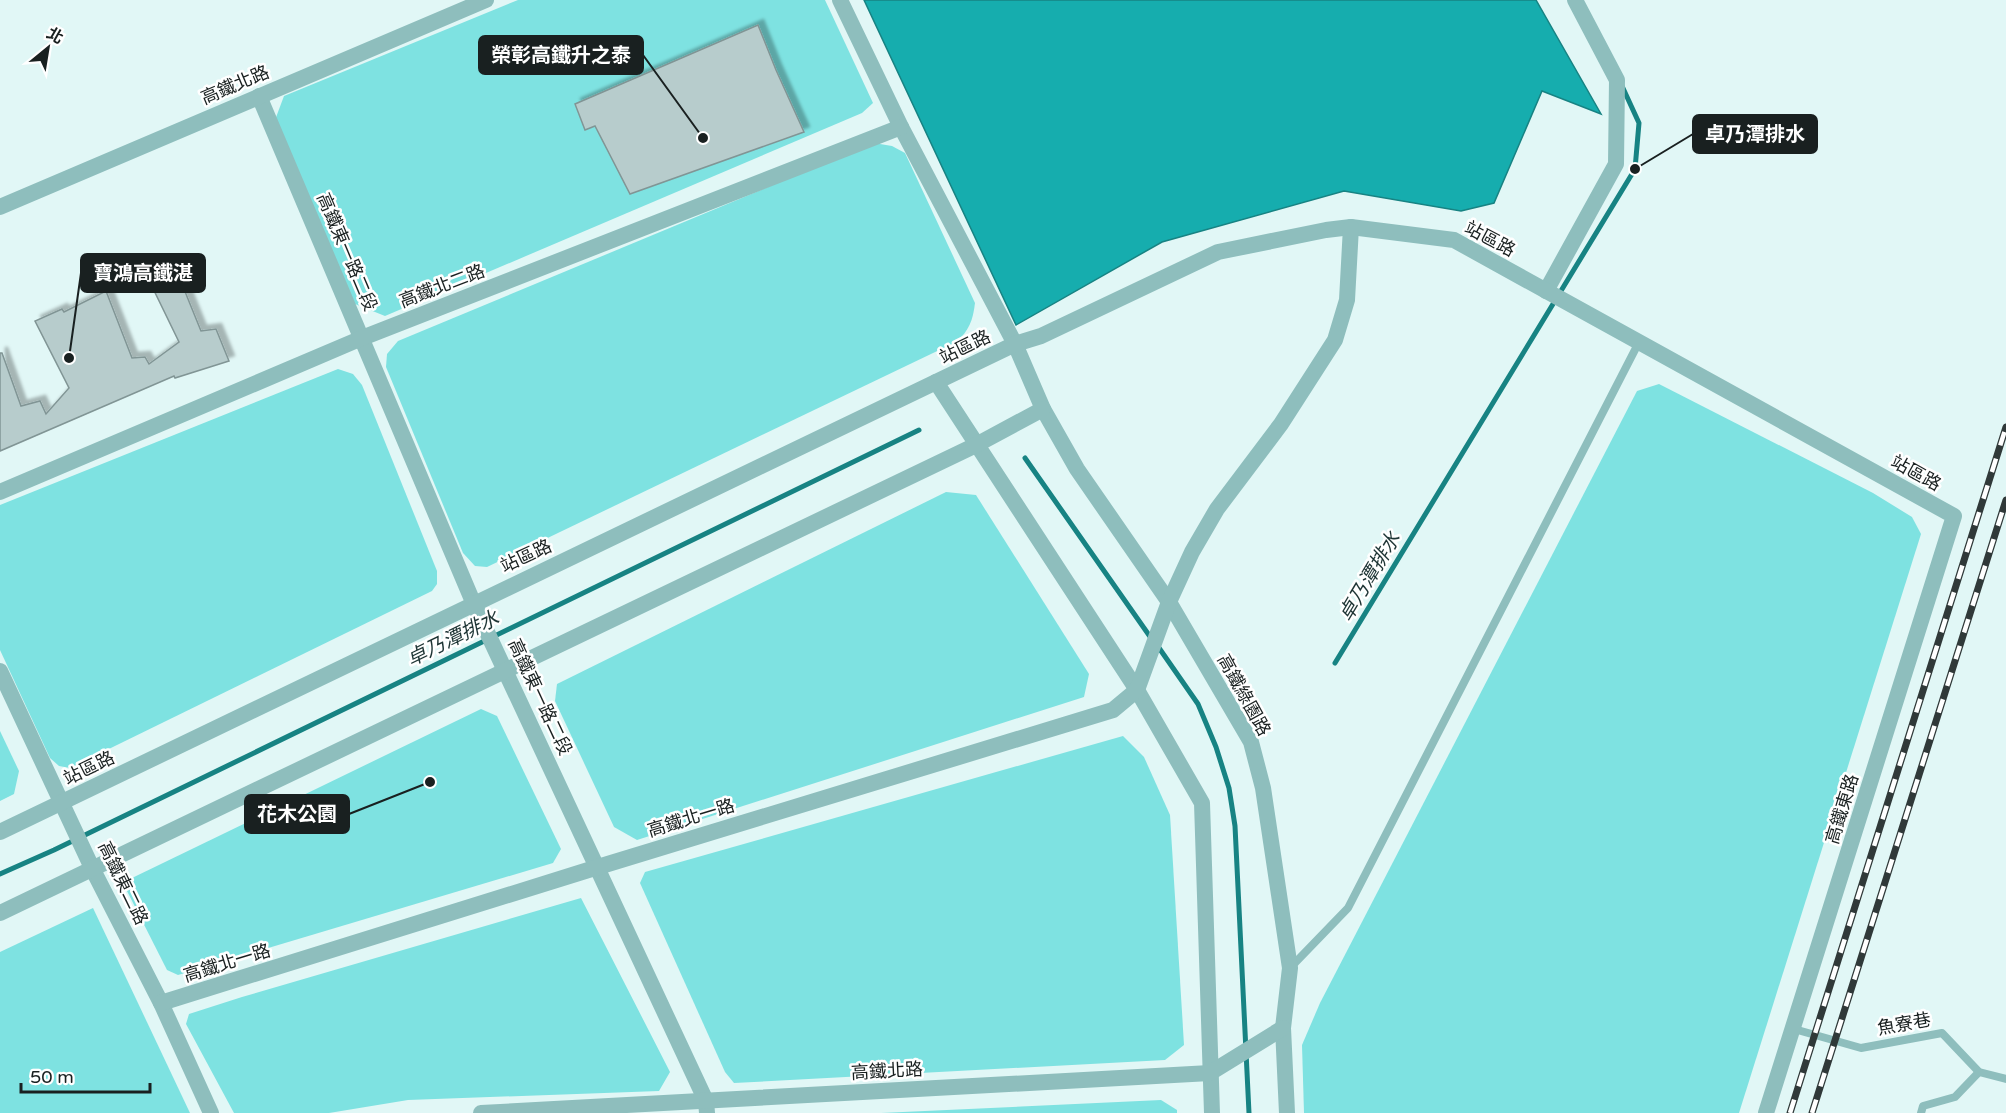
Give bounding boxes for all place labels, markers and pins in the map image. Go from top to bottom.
callout: 榮彰高鐵升之泰 [479,36,643,74]
callout: 卓乃潭排水 [1693,115,1817,153]
callout: 寶鴻高鐵湛 [81,254,205,292]
callout: 花木公園 [245,795,349,833]

